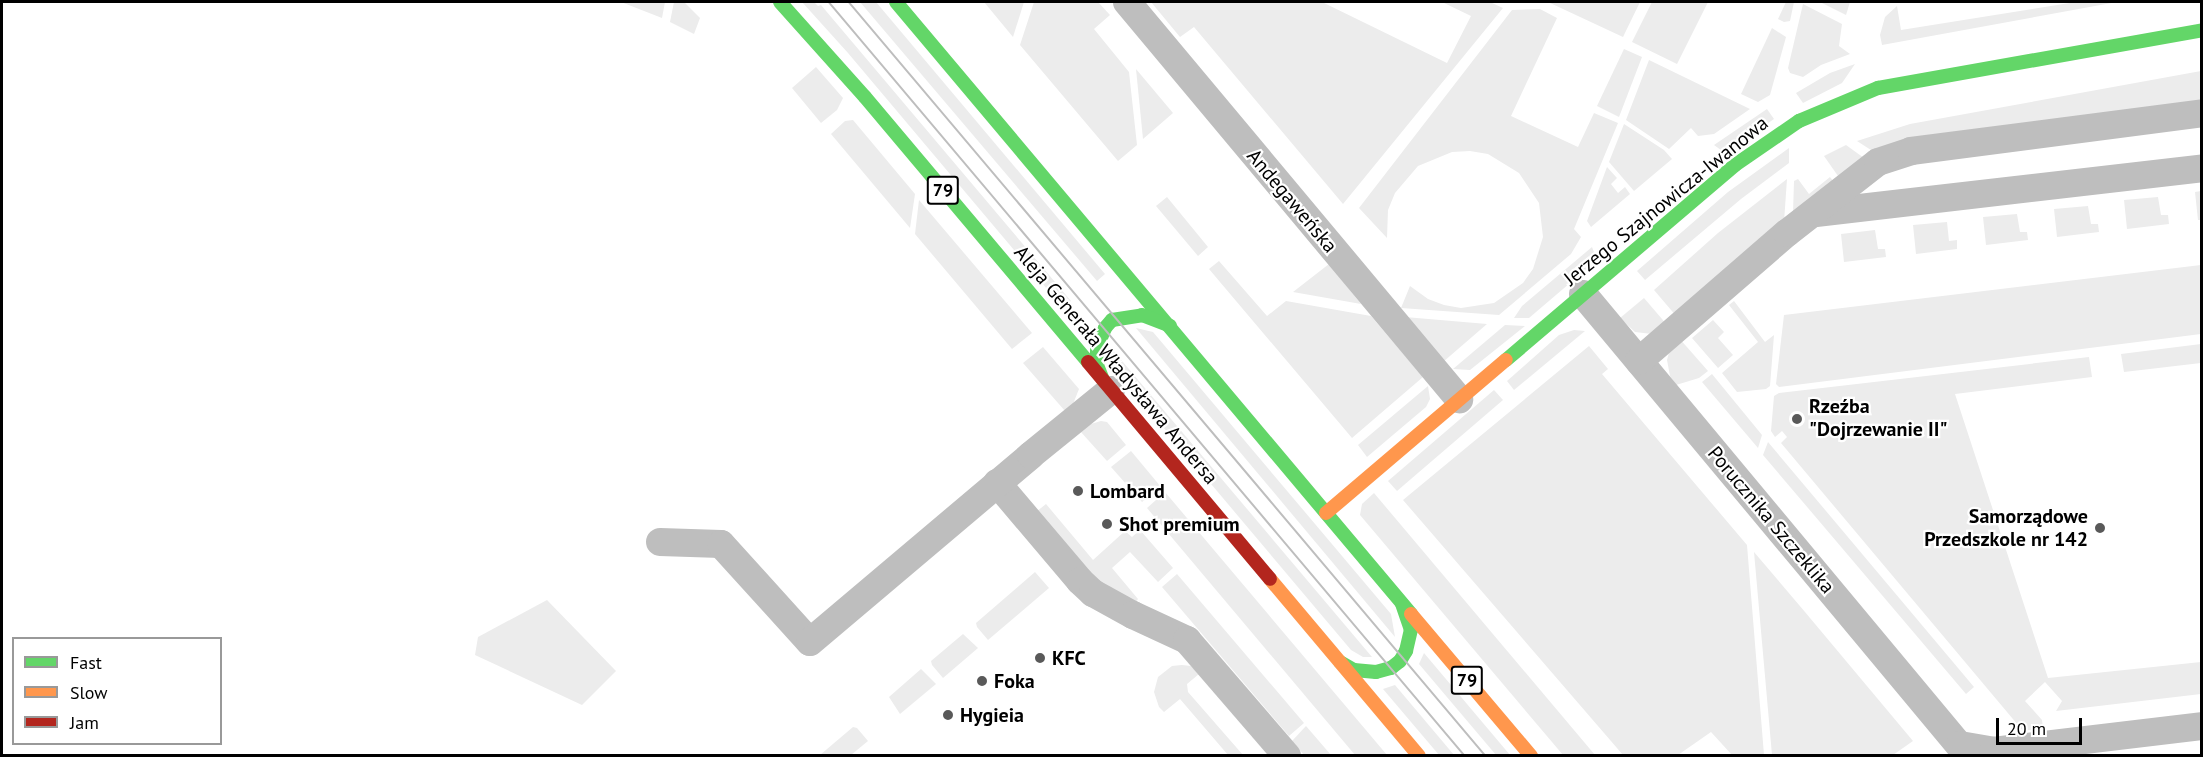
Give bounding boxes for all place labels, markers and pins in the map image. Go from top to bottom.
place label: Rzeźba "Dojrzewanie II" [1809,395,1947,442]
marker: Rzeźba "Dojrzewanie II" [1790,412,1804,426]
place label: Lombard [1090,479,1165,503]
marker: Lombard [1071,484,1085,498]
place label: Samorządowe Przedszkole nr 142 [1924,504,2088,551]
place label: Shot premium [1119,512,1240,536]
marker: Shot premium [1100,517,1114,531]
marker: Samorządowe Przedszkole nr 142 [2093,521,2107,535]
place label: KFC [1052,646,1086,670]
marker: KFC [1033,651,1047,665]
place label: Foka [994,669,1035,693]
marker: Foka [975,674,989,688]
place label: Hygieia [960,703,1024,727]
marker: Hygieia [941,708,955,722]

